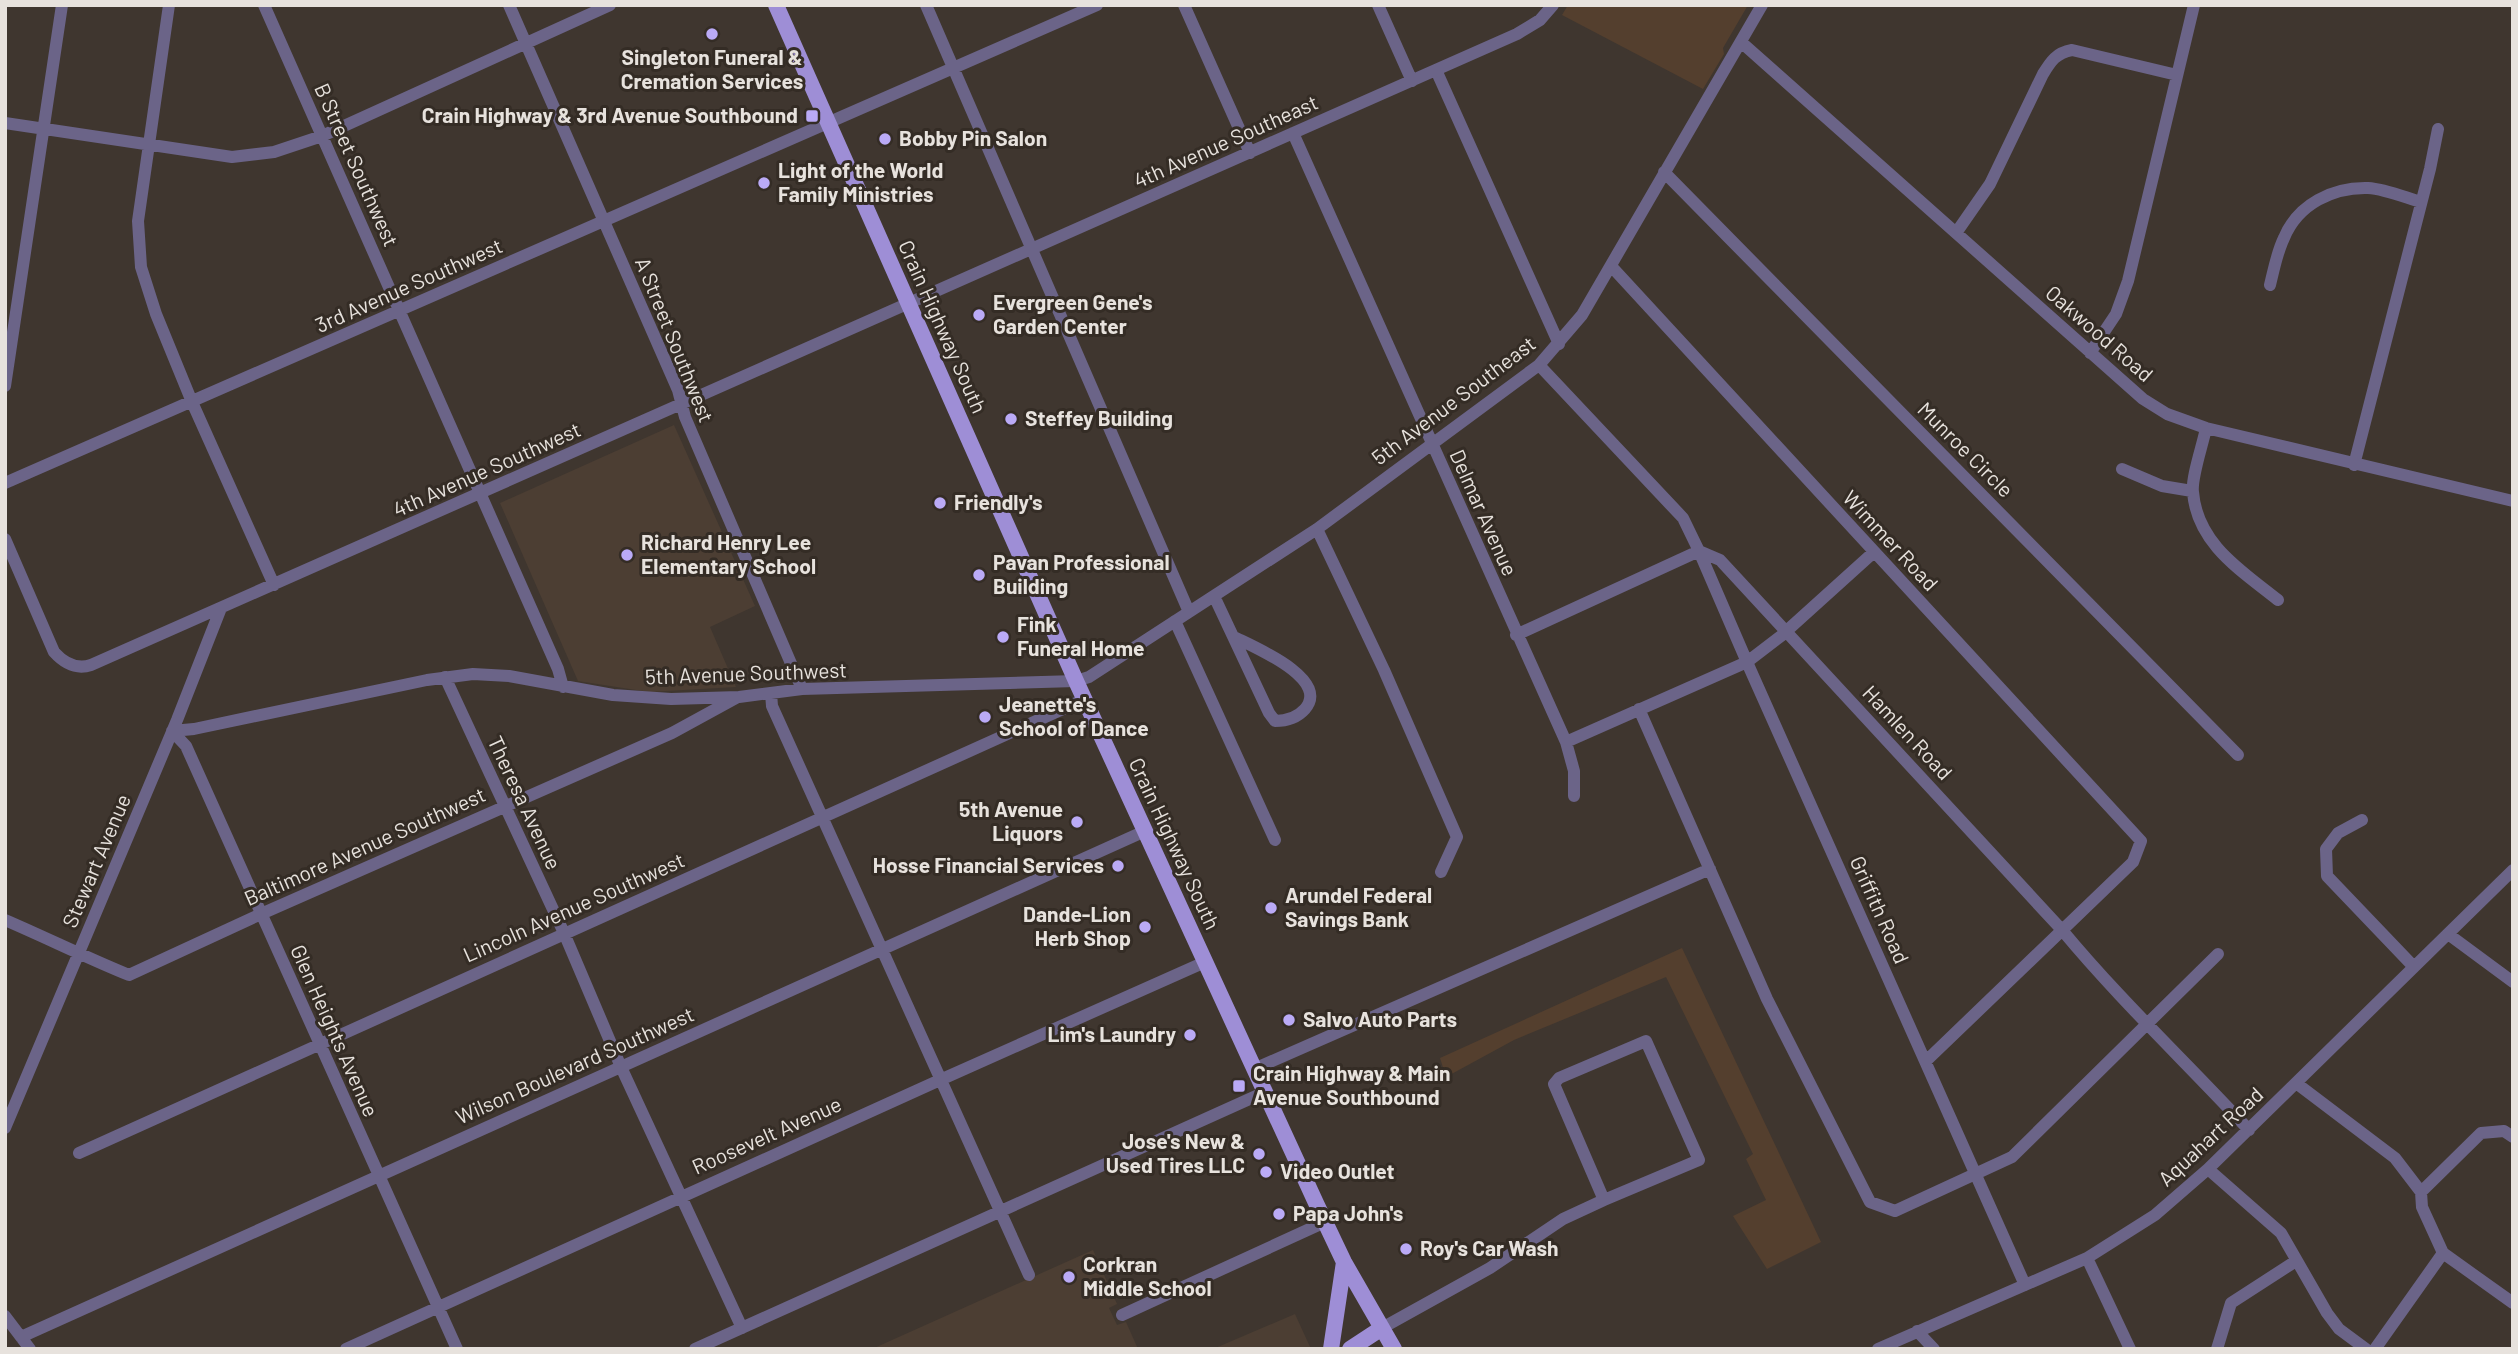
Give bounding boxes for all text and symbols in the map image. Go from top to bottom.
marker: Singleton Funeral & Cremation Services [704,26,720,42]
place label: Singleton Funeral & Cremation Services [621,44,803,93]
street label: B Street Southwest [310,79,405,250]
street label: 4th Avenue Southeast [1129,89,1321,193]
place label: Crain Highway & 3rd Avenue Southbound [422,102,798,127]
marker: Crain Highway & 3rd Avenue Southbound [804,108,820,124]
place label: Bobby Pin Salon [899,125,1047,150]
marker: Bobby Pin Salon [877,131,893,147]
place label: Light of the World Family Ministries [778,157,943,206]
marker: Light of the World Family Ministries [756,175,772,191]
street label: 3rd Avenue Southwest [311,232,506,337]
street label: Crain Highway South [894,236,993,417]
street label: A Street Southwest [631,253,720,426]
street label: Oakwood Road [2041,279,2159,386]
place label: Evergreen Gene's Garden Center [993,289,1152,338]
marker: Evergreen Gene's Garden Center [971,307,987,323]
street label: 5th Avenue Southeast [1366,330,1540,469]
street label: Munroe Circle [1913,396,2019,502]
place label: Steffey Building [1025,405,1173,430]
marker: Steffey Building [1003,411,1019,427]
street label: 4th Avenue Southwest [389,416,584,521]
street label: Delmar Avenue [1445,445,1523,579]
street label: Wimmer Road [1838,485,1944,595]
place label: Friendly's [954,489,1043,514]
marker: Friendly's [932,495,948,511]
place label: Richard Henry Lee Elementary School [641,529,816,578]
marker: Richard Henry Lee Elementary School [619,547,635,563]
place label: Pavan Professional Building [993,549,1170,598]
marker: Pavan Professional Building [971,567,987,583]
place label: Fink Funeral Home [1017,611,1145,660]
marker: Fink Funeral Home [995,629,1011,645]
street label: 5th Avenue Southwest [644,656,847,689]
street label: Hamlen Road [1858,680,1958,784]
place label: Jeanette's School of Dance [999,691,1149,740]
marker: Jeanette's School of Dance [977,709,993,725]
street label: Theresa Avenue [483,732,567,873]
street label: Crain Highway South [1125,753,1226,933]
street label: Baltimore Avenue Southwest [240,781,489,910]
street label: Stewart Avenue [56,790,135,931]
place label: 5th Avenue Liquors [959,796,1063,845]
marker: 5th Avenue Liquors [1069,814,1085,830]
street label: Lincoln Avenue Southwest [459,847,688,967]
place label: Hosse Financial Services [873,852,1104,877]
street label: Griffith Road [1846,852,1915,967]
marker: Hosse Financial Services [1110,858,1126,874]
place label: Arundel Federal Savings Bank [1285,882,1432,931]
marker: Arundel Federal Savings Bank [1263,900,1279,916]
place label: Dande-Lion Herb Shop [1023,901,1131,950]
marker: Dande-Lion Herb Shop [1137,919,1153,935]
street label: Glen Heights Avenue [286,940,385,1120]
street label: Wilson Boulevard Southwest [451,1001,697,1129]
place label: Salvo Auto Parts [1303,1006,1457,1031]
marker: Salvo Auto Parts [1281,1012,1297,1028]
place label: Lim's Laundry [1047,1021,1176,1046]
marker: Lim's Laundry [1182,1027,1198,1043]
place label: Crain Highway & Main Avenue Southbound [1253,1060,1450,1109]
marker: Crain Highway & Main Avenue Southbound [1231,1078,1247,1094]
street label: Aquahart Road [2152,1081,2268,1191]
street label: Roosevelt Avenue [688,1090,845,1179]
place label: Jose's New & Used Tires LLC [1106,1128,1245,1177]
marker: Jose's New & Used Tires LLC [1251,1146,1267,1162]
place label: Video Outlet [1280,1158,1394,1183]
marker: Video Outlet [1258,1164,1274,1180]
place label: Papa John's [1293,1200,1403,1225]
marker: Papa John's [1271,1206,1287,1222]
place label: Roy's Car Wash [1420,1235,1559,1260]
marker: Roy's Car Wash [1398,1241,1414,1257]
place label: Corkran Middle School [1083,1251,1212,1300]
marker: Corkran Middle School [1061,1269,1077,1285]

